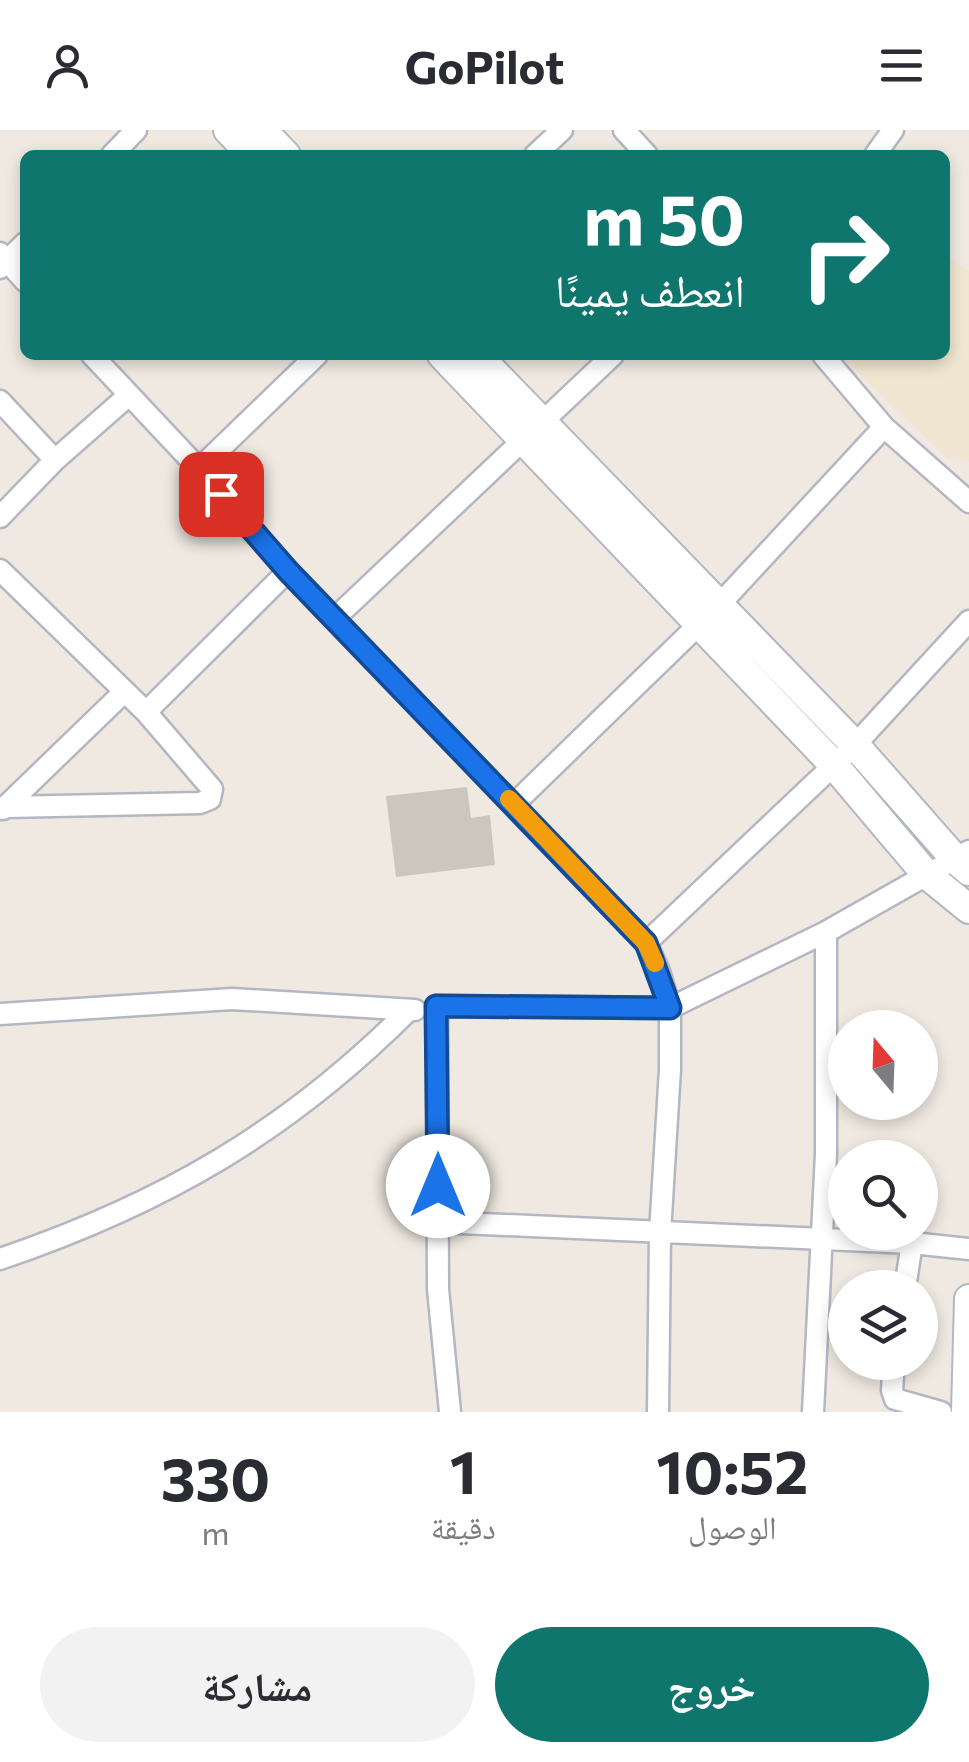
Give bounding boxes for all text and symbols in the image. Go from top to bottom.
icon: person [40,38,95,93]
text: GoPilot [405,38,564,93]
icon: menu [874,38,929,93]
text: 50 m [583,174,745,259]
icon: right [780,190,910,320]
text: انعطف يمينًا [555,261,745,316]
pin [179,452,264,537]
icon: arrive [194,467,249,522]
north arrow [828,1010,938,1120]
map controls [828,1010,938,1380]
position arrow [386,1134,490,1238]
button: search [828,1140,938,1250]
button: layers [828,1270,938,1380]
text: 1 [450,1433,477,1506]
text: 10:52 [656,1433,808,1506]
text: 330 [161,1440,270,1513]
text: دقيقة [431,1506,496,1546]
text: الوصول [688,1506,777,1546]
text: m [201,1512,229,1552]
button: مشاركة [40,1627,475,1742]
button: خروج [495,1627,929,1742]

